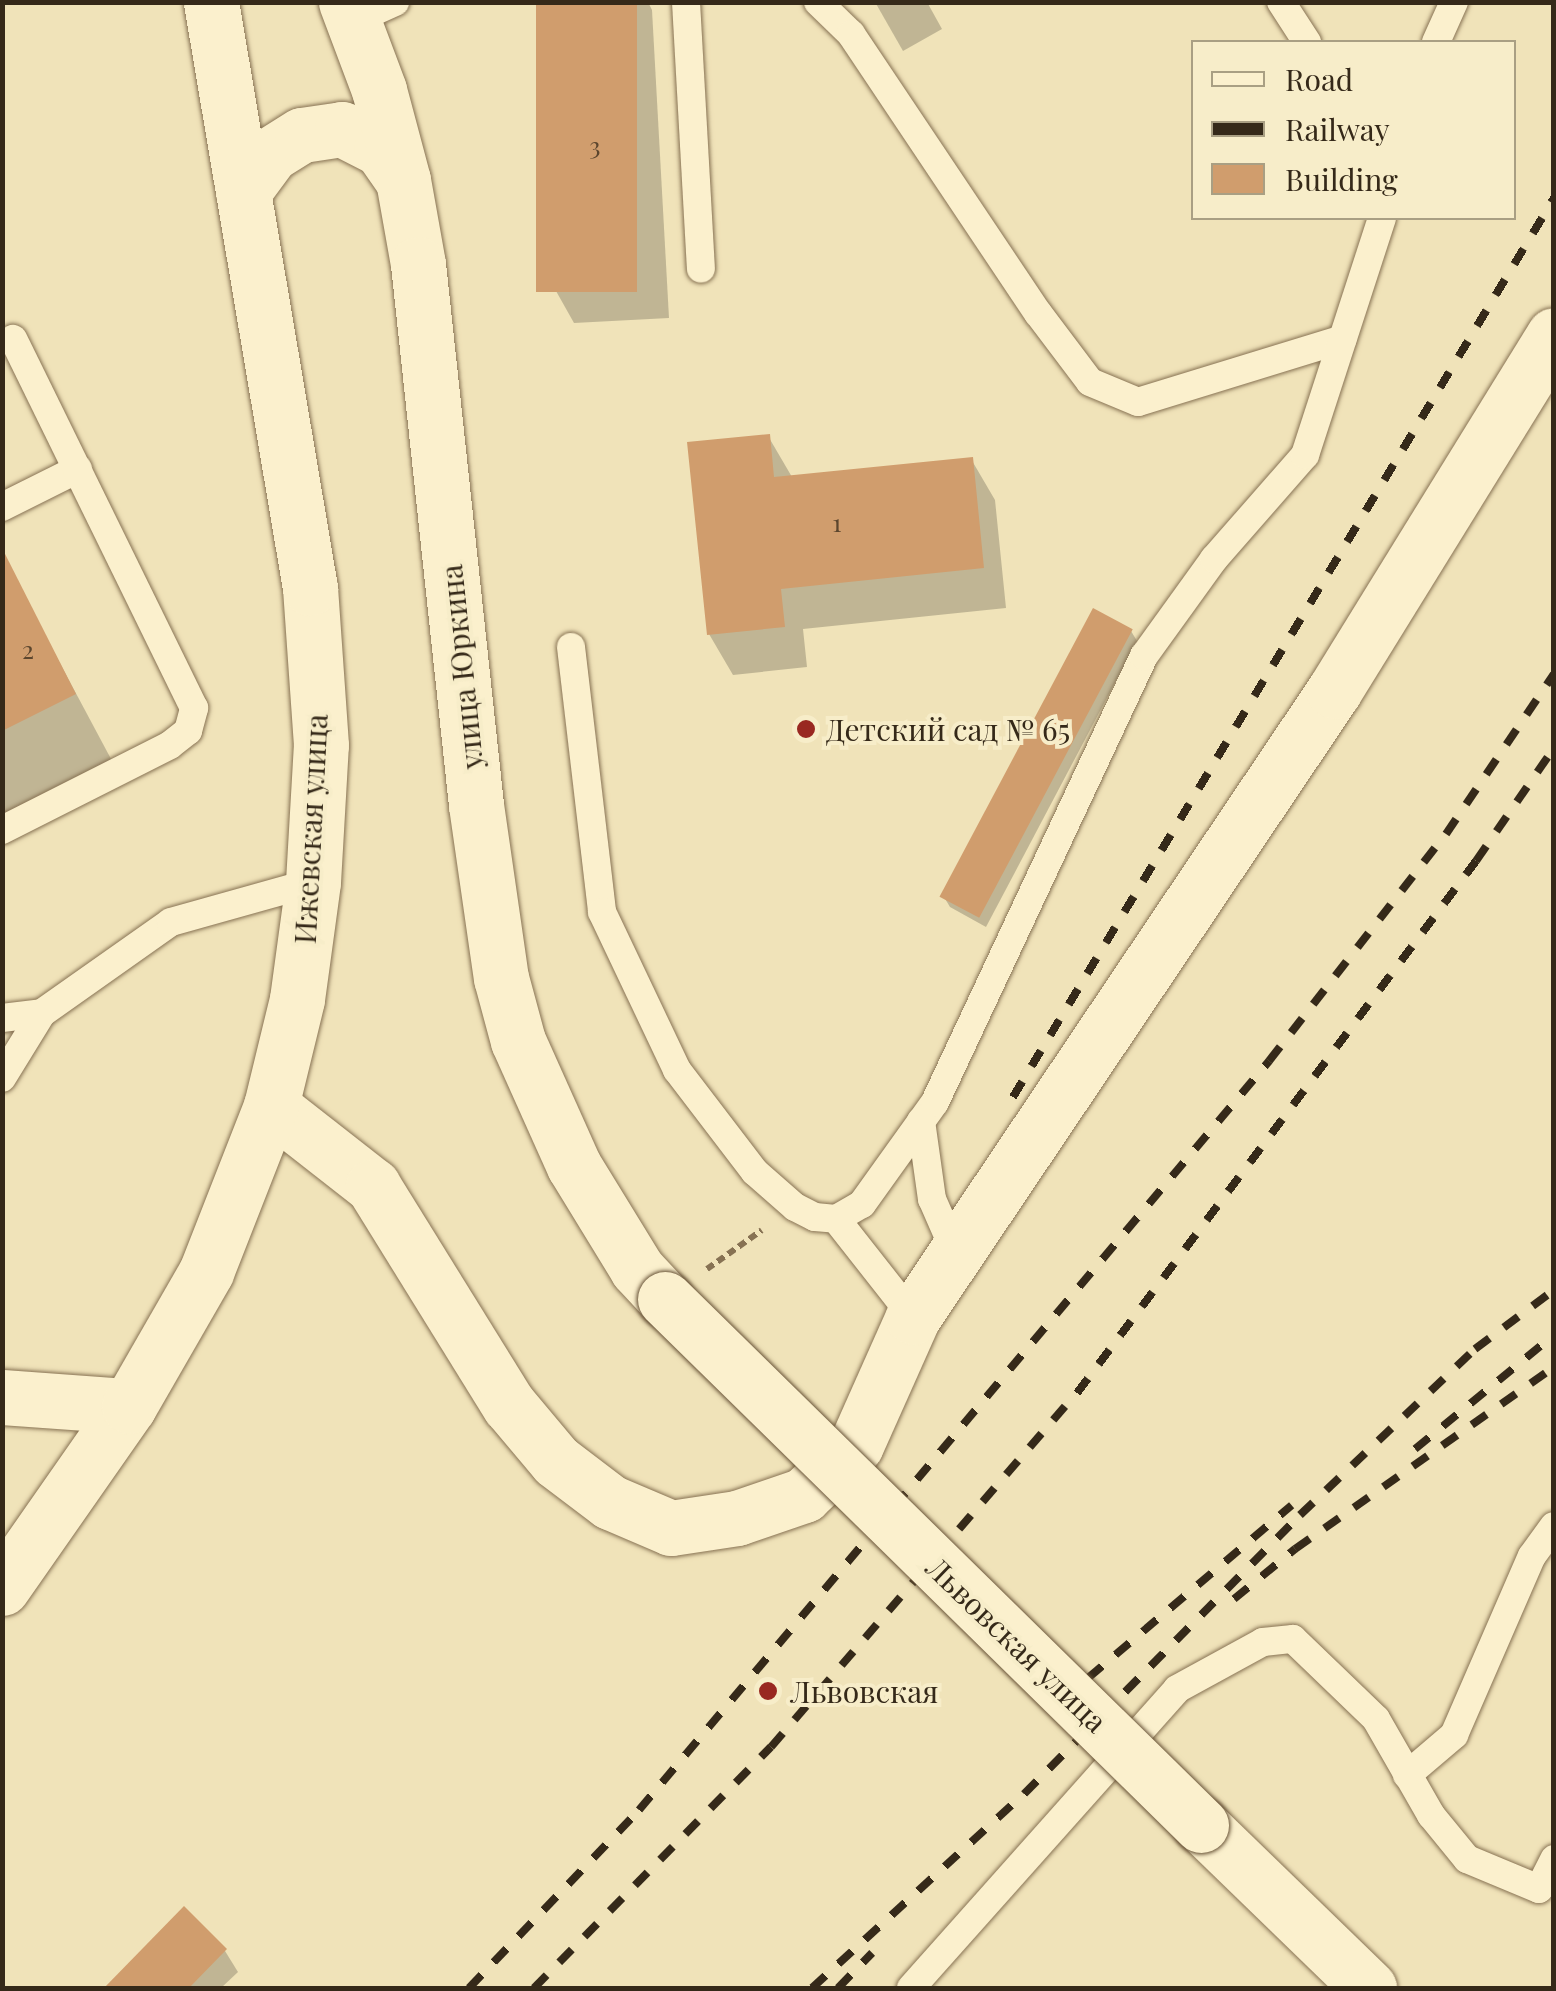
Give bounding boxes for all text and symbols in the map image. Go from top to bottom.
legend [1191,40,1516,220]
text: Road [1285,59,1353,99]
text: Railway [1285,109,1390,149]
house number: 3 [589,130,601,160]
text: Building [1285,159,1398,199]
house number: 1 [832,507,842,537]
street label: улица Юркина [432,563,490,771]
house number: 2 [22,634,34,664]
place label: Детский сад № 65 [826,711,1070,747]
street label: Ижевская улица [286,713,334,945]
marker: Детский сад № 65 [795,718,817,740]
street label: Львовская улица [919,1549,1115,1739]
place label: Львовская [790,1673,938,1709]
marker: Львовская [755,1678,781,1704]

